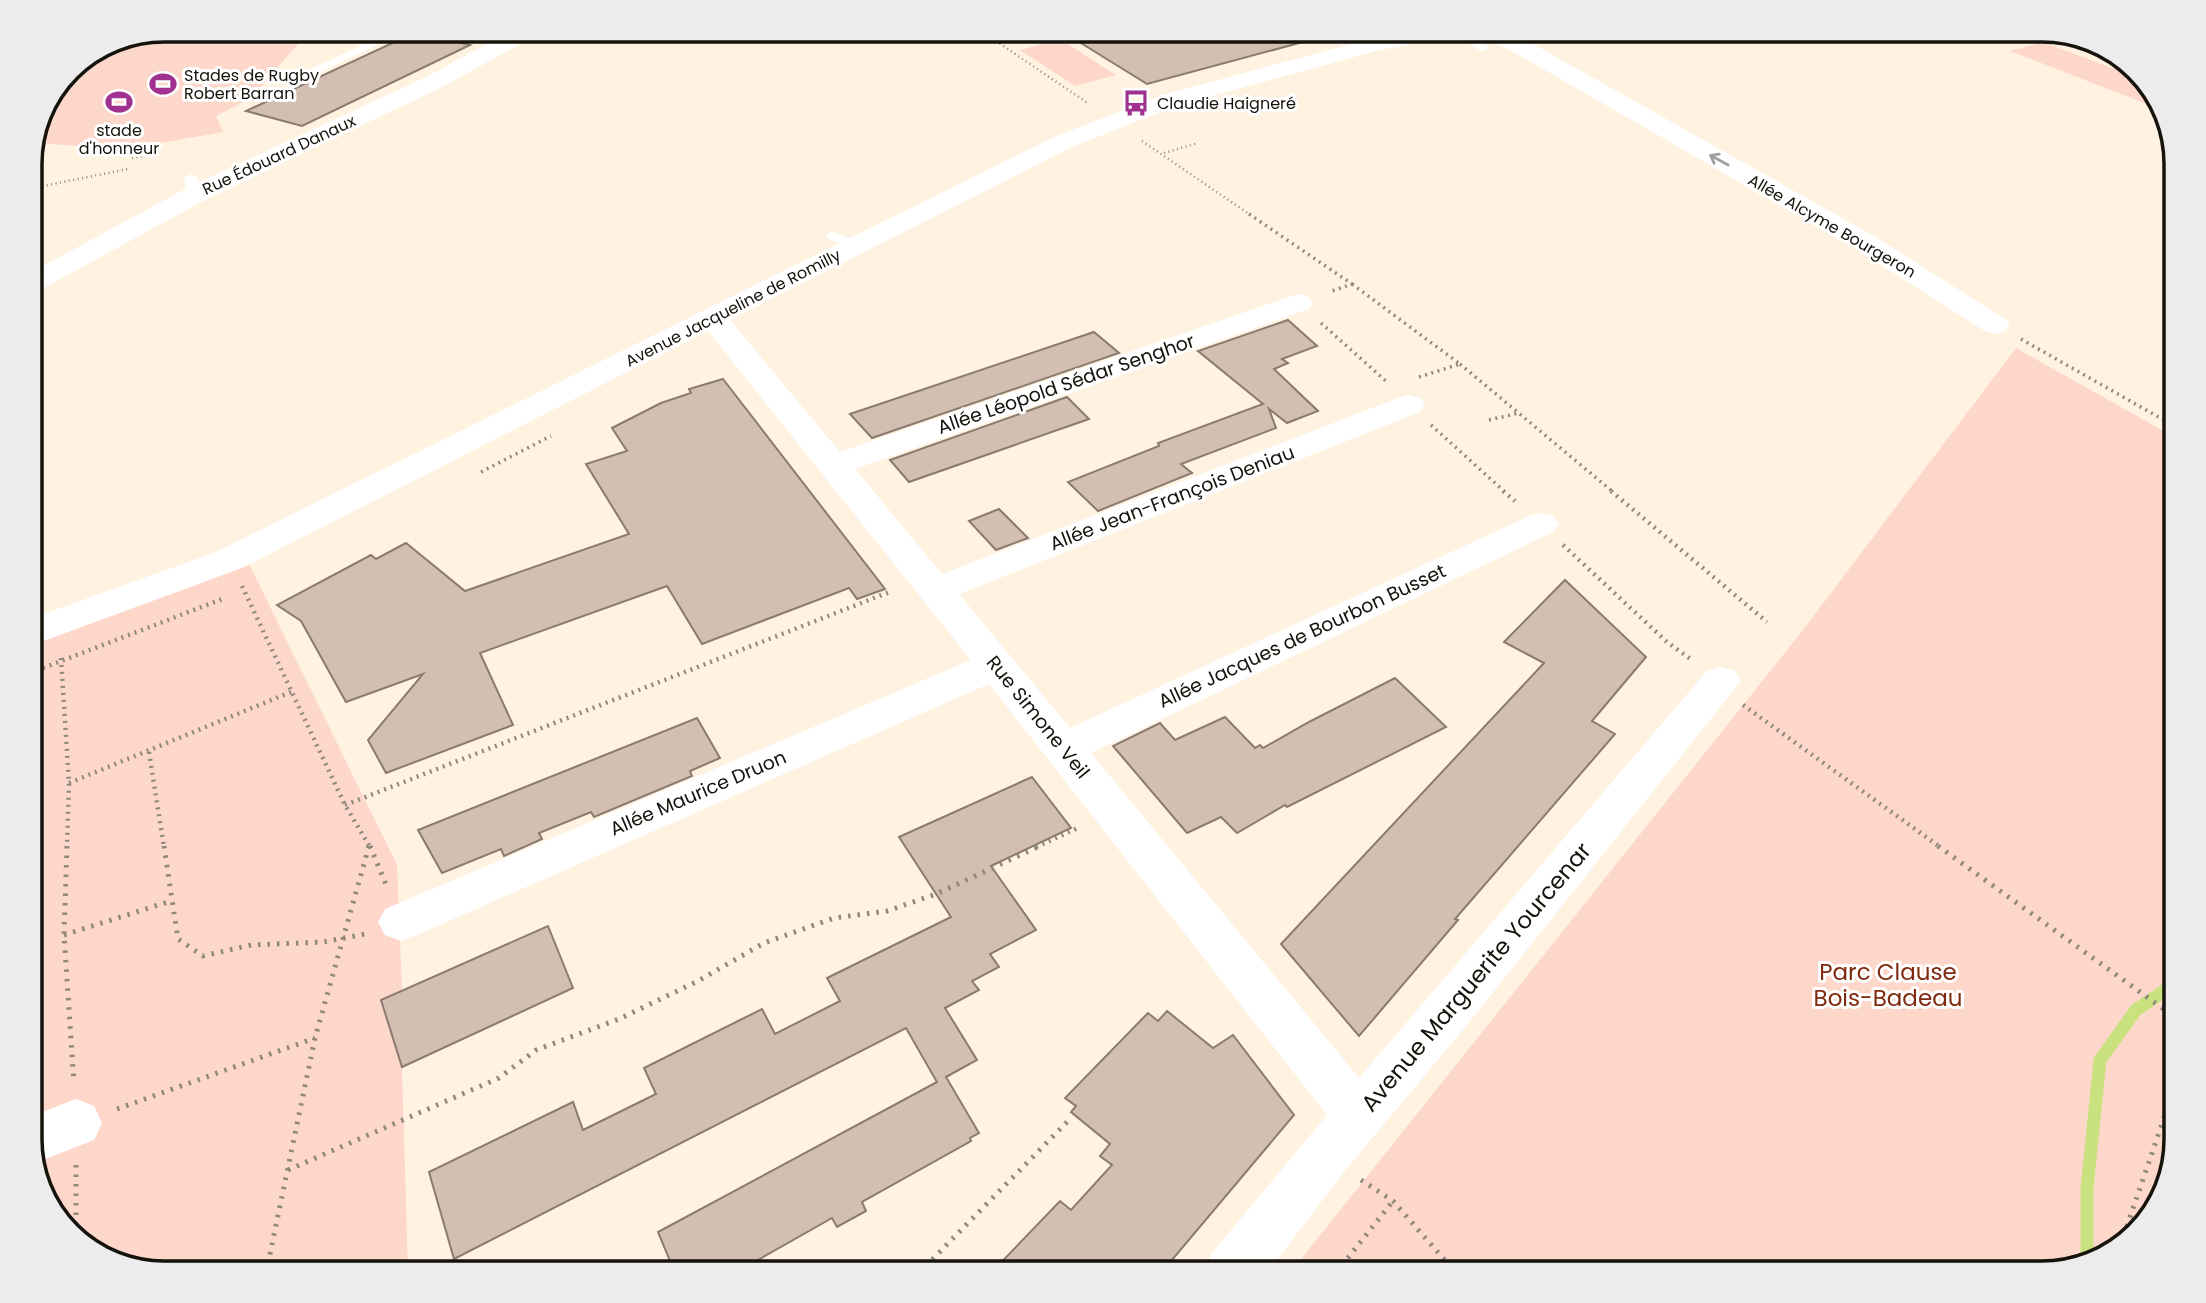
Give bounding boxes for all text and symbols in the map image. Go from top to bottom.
place label: Stades de Rugby Robert Barran [184,64,319,105]
sports icon: Stades de Rugby Robert Barran [148,69,178,99]
sports icon: stade d'honneur [104,87,134,117]
bus stop icon: Claudie Haigneré [1121,88,1151,118]
place label: Claudie Haigneré [1157,92,1296,115]
street label: Rue Édouard Danaux [199,109,360,201]
place label: stade d'honneur [79,119,159,160]
one-way arrow [1709,153,1729,167]
street label: Allée Alcyme Bourgeron [1744,168,1920,284]
street label: Avenue Jacqueline de Romilly [621,244,845,372]
street label: Allée Léopold Sédar Senghor [934,327,1198,441]
street label: Allée Jean-François Deniau [1046,439,1298,557]
street label: Allée Jacques de Bourbon Busset [1154,557,1450,715]
street label: Rue Simone Veil [980,650,1096,784]
street label: Allée Maurice Druon [606,744,790,842]
street label: Avenue Marguerite Yourcenar [1354,836,1598,1118]
park label: Parc Clause Bois-Badeau [1814,956,1962,1014]

